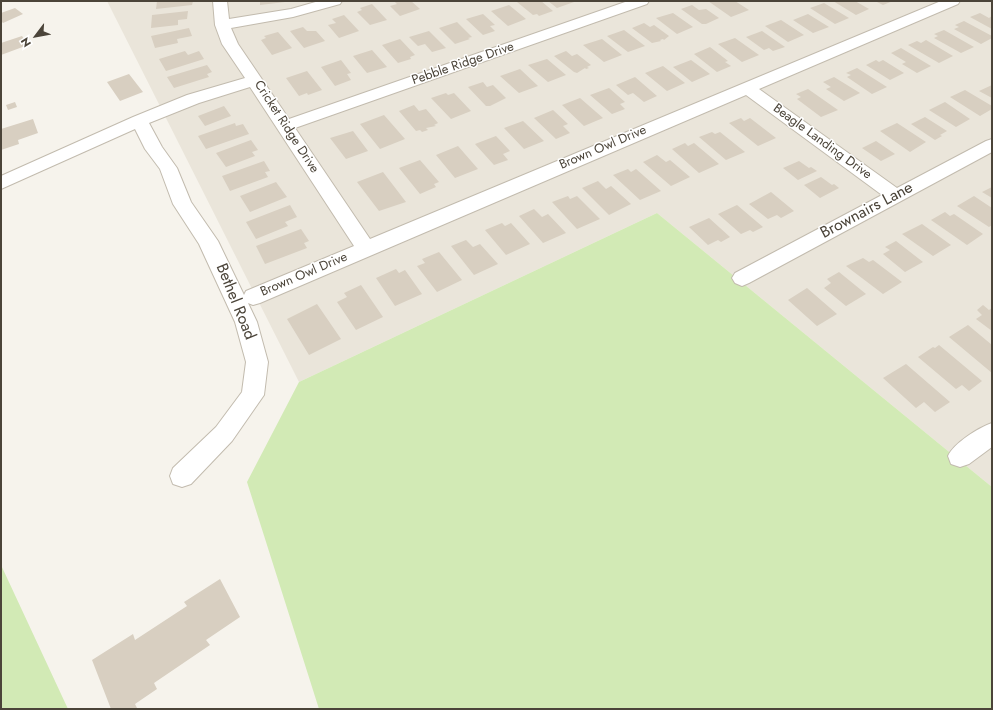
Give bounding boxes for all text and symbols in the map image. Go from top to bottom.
north arrow [16,16,56,56]
text: N [17,34,35,50]
street label: Pebble Ridge Drive [410,39,516,89]
street label: Cricket Ridge Drive [250,78,322,176]
street label: Beagle Landing Drive [770,101,874,183]
street label: Brown Owl Drive [557,123,649,173]
street label: Brownairs Lane [817,179,917,243]
street label: Brown Owl Drive [258,250,350,300]
street label: Bethel Road [211,261,259,343]

